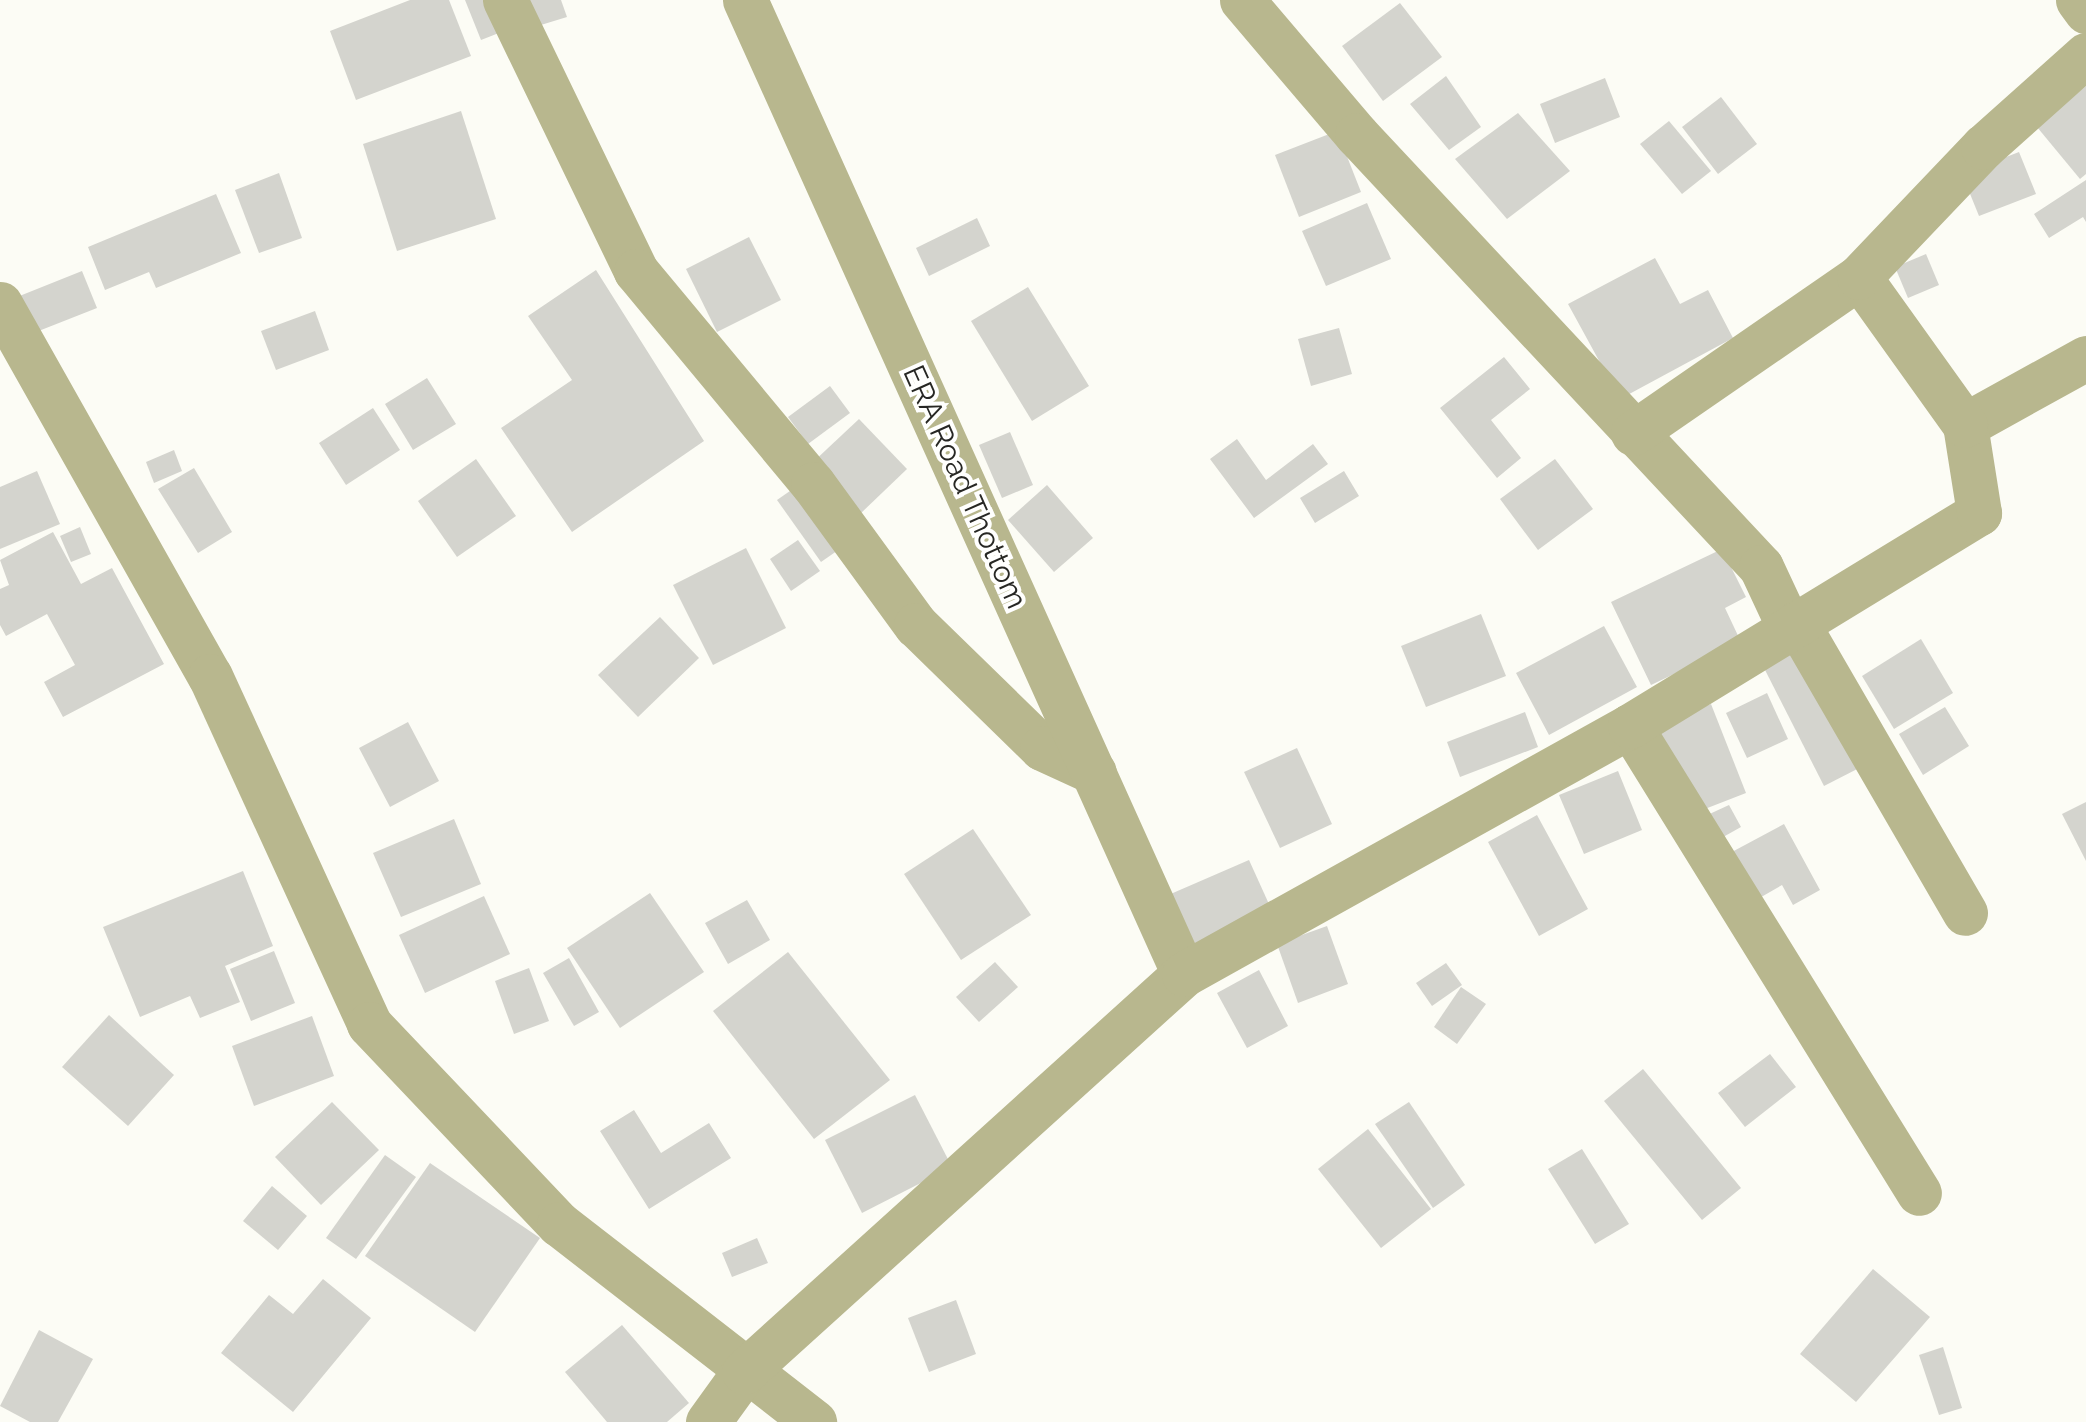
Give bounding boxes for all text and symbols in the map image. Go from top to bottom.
street label: ERA Road Thottom [895,359,1035,615]

